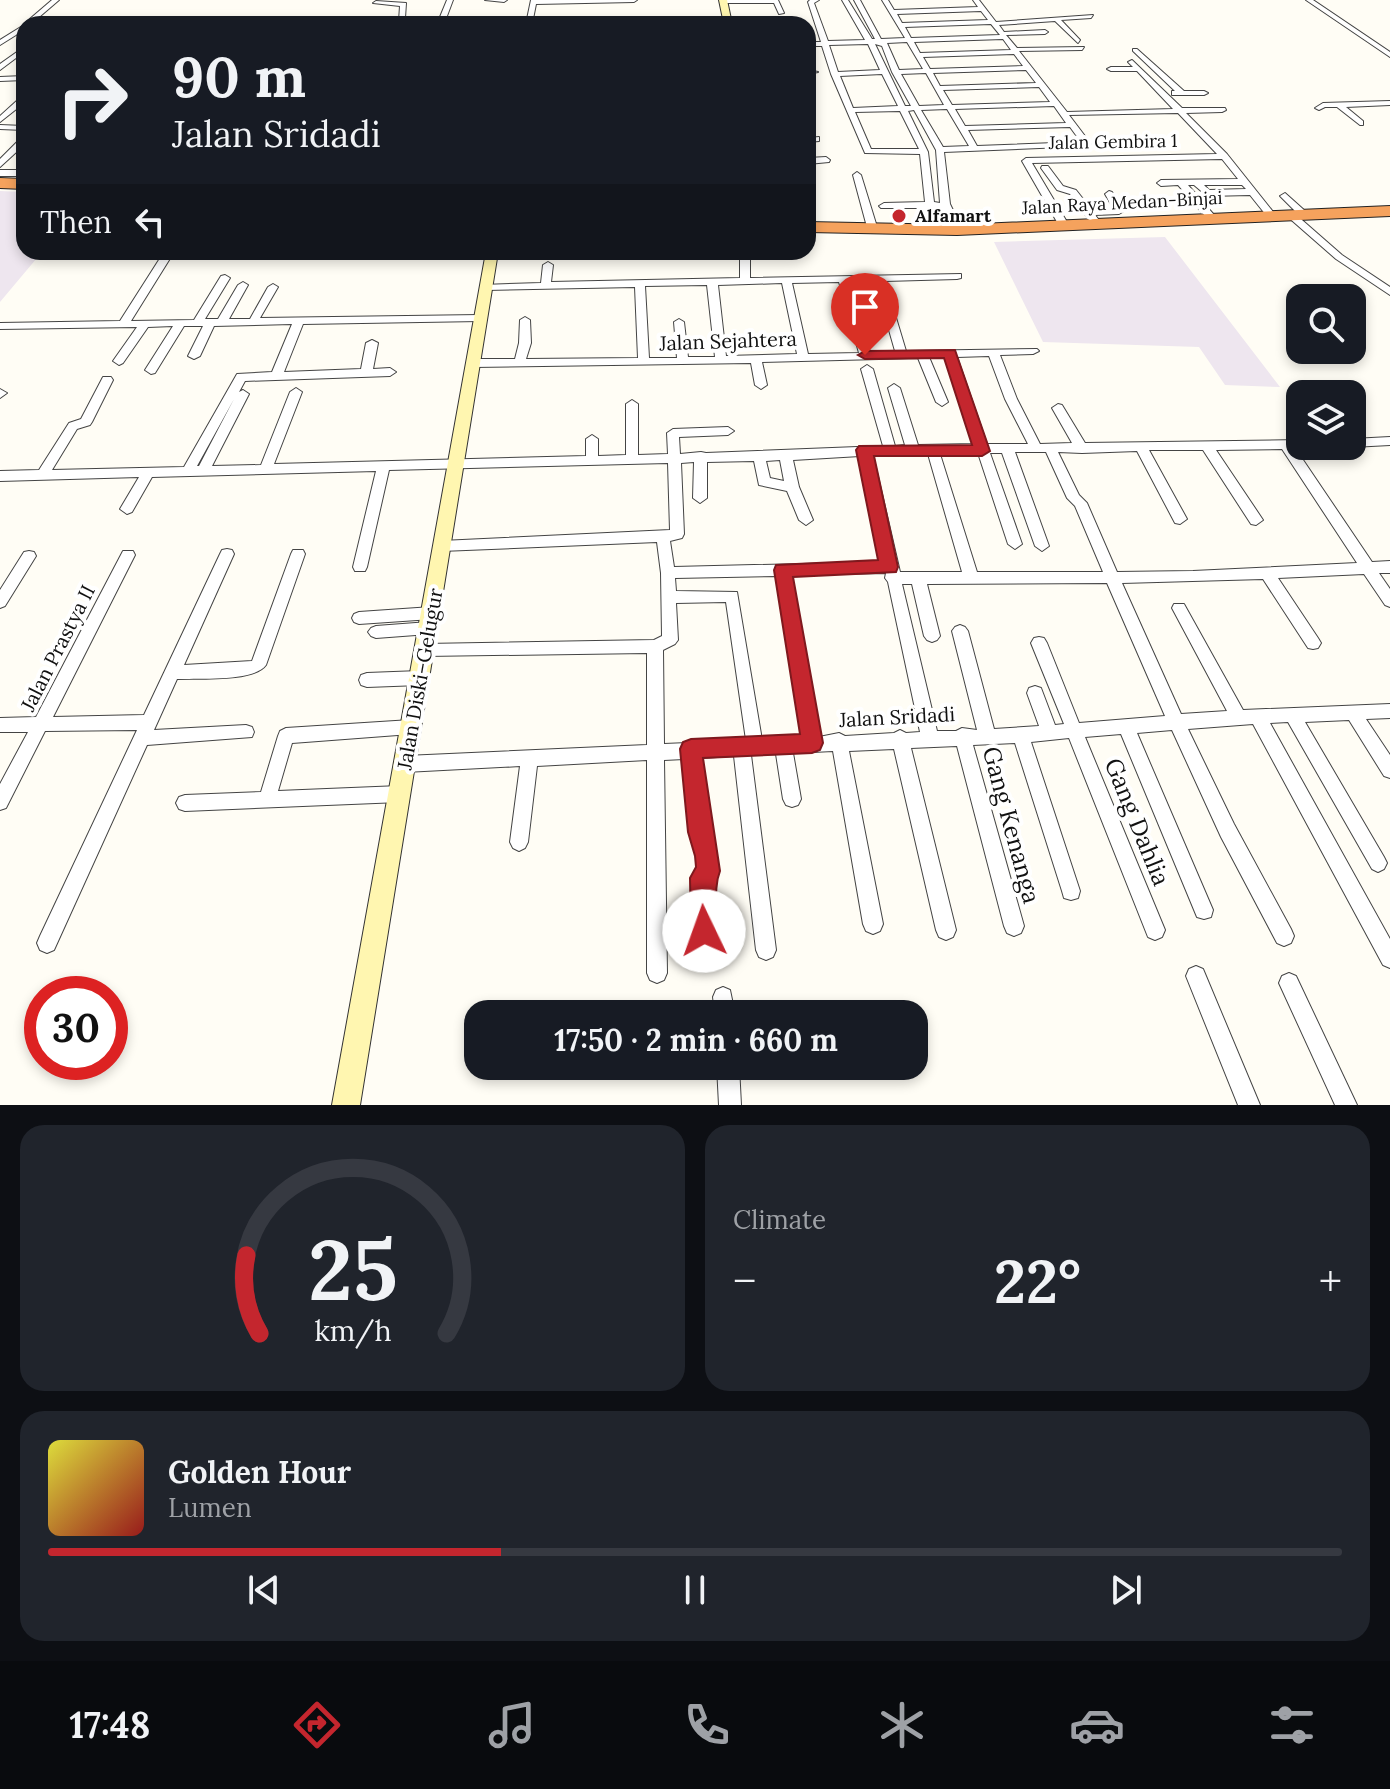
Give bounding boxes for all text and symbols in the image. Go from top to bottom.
text: 90 m [172,41,306,112]
icon: right [40,48,144,152]
text: Jalan Sridadi [172,111,381,157]
street label: Jalan Gembira 1 [1047,129,1178,154]
street label: Jalan Raya Medan-Binjai [1020,186,1223,219]
icon: left [128,200,172,244]
text: Then [40,203,112,241]
place label: Alfamart [915,204,992,227]
marker: Alfamart [890,207,908,225]
pin [831,273,899,355]
map controls [1286,284,1366,460]
button: search [1286,284,1366,364]
icon: arrive [843,285,887,329]
street label: Jalan Sejahtera [658,326,797,355]
button: layers [1286,380,1366,460]
street label: Jalan Prastya II [15,581,100,716]
street label: Jalan Diski–Gelugur [391,586,448,773]
street label: Jalan Sridadi [837,701,956,732]
street label: Gang Kenanga [976,743,1047,907]
street label: Gang Dahlia [1098,753,1177,890]
position arrow [662,889,746,973]
speed limit sign: 30 [24,976,128,1080]
text: 17:50 · 2 min · 660 m [554,1021,838,1059]
text: Climate [733,1203,826,1236]
text: 25 [308,1216,397,1323]
text: 22° [994,1243,1081,1319]
text: − [733,1253,756,1309]
text: + [1319,1253,1342,1309]
text: km/h [314,1312,391,1349]
text: Golden Hour [168,1453,351,1491]
text: Lumen [168,1491,252,1524]
icon: previous [242,1568,286,1612]
icon: pause [673,1568,717,1612]
icon: next [1104,1568,1148,1612]
icon: directions [289,1697,345,1753]
icon: music [484,1697,540,1753]
icon: phone [679,1697,735,1753]
icon: climate [874,1697,930,1753]
icon: car [1069,1697,1125,1753]
icon: filters [1264,1697,1320,1753]
text: 17:48 [70,1702,150,1748]

